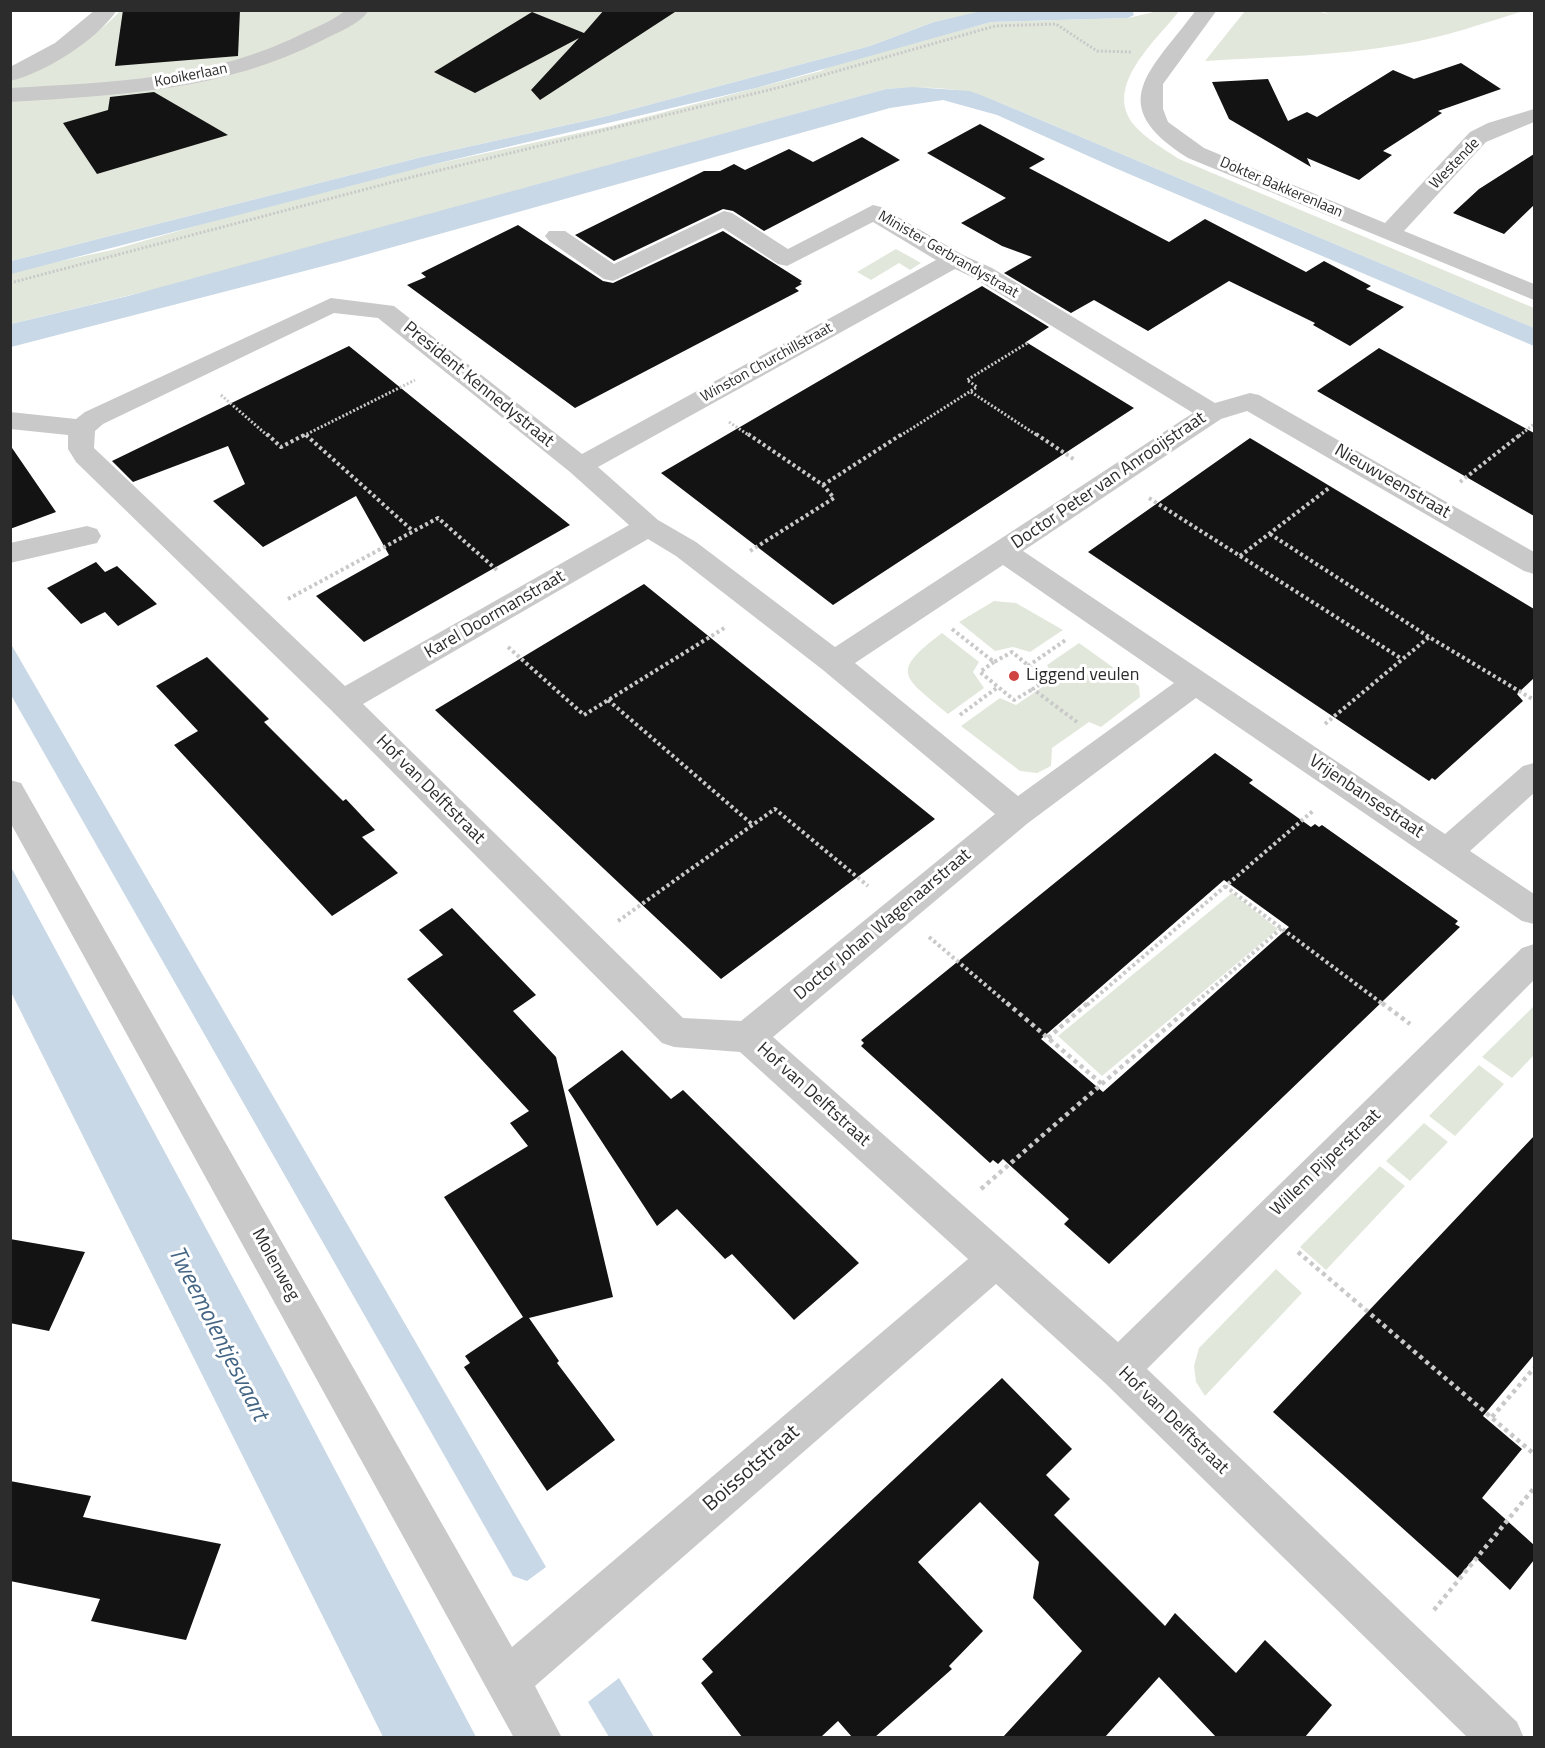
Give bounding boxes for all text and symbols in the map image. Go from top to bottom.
street label: Kooikerlaan [153,60,229,92]
street label: Westende [1426,135,1484,193]
street label: Dokter Bakkerenlaan [1217,154,1345,222]
street label: Minister Gerbrandystraat [875,207,1021,303]
street label: President Kennedystraat [398,318,558,452]
street label: Winston Churchillstraat [698,319,836,407]
street label: Doctor Peter van Anrooijstraat [1008,408,1210,554]
street label: Nieuwveenstraat [1330,440,1454,524]
street label: Karel Doormanstraat [421,566,569,664]
place label: Liggend veulen [1026,665,1139,687]
marker: Liggend veulen [1007,669,1021,683]
street label: Hof van Delftstraat [371,731,489,849]
street label: Vrijenbansestraat [1305,751,1427,843]
street label: Doctor Johan Wagenaarstraat [790,845,976,1005]
street label: Hof van Delftstraat [752,1038,874,1152]
street label: Willem Pijperstraat [1266,1105,1386,1221]
street label: Molenweg [246,1225,304,1305]
water label: Tweemolentjesvaart [161,1242,273,1426]
street label: Hof van Delftstraat [1113,1363,1233,1479]
street label: Boissotstraat [699,1420,805,1518]

